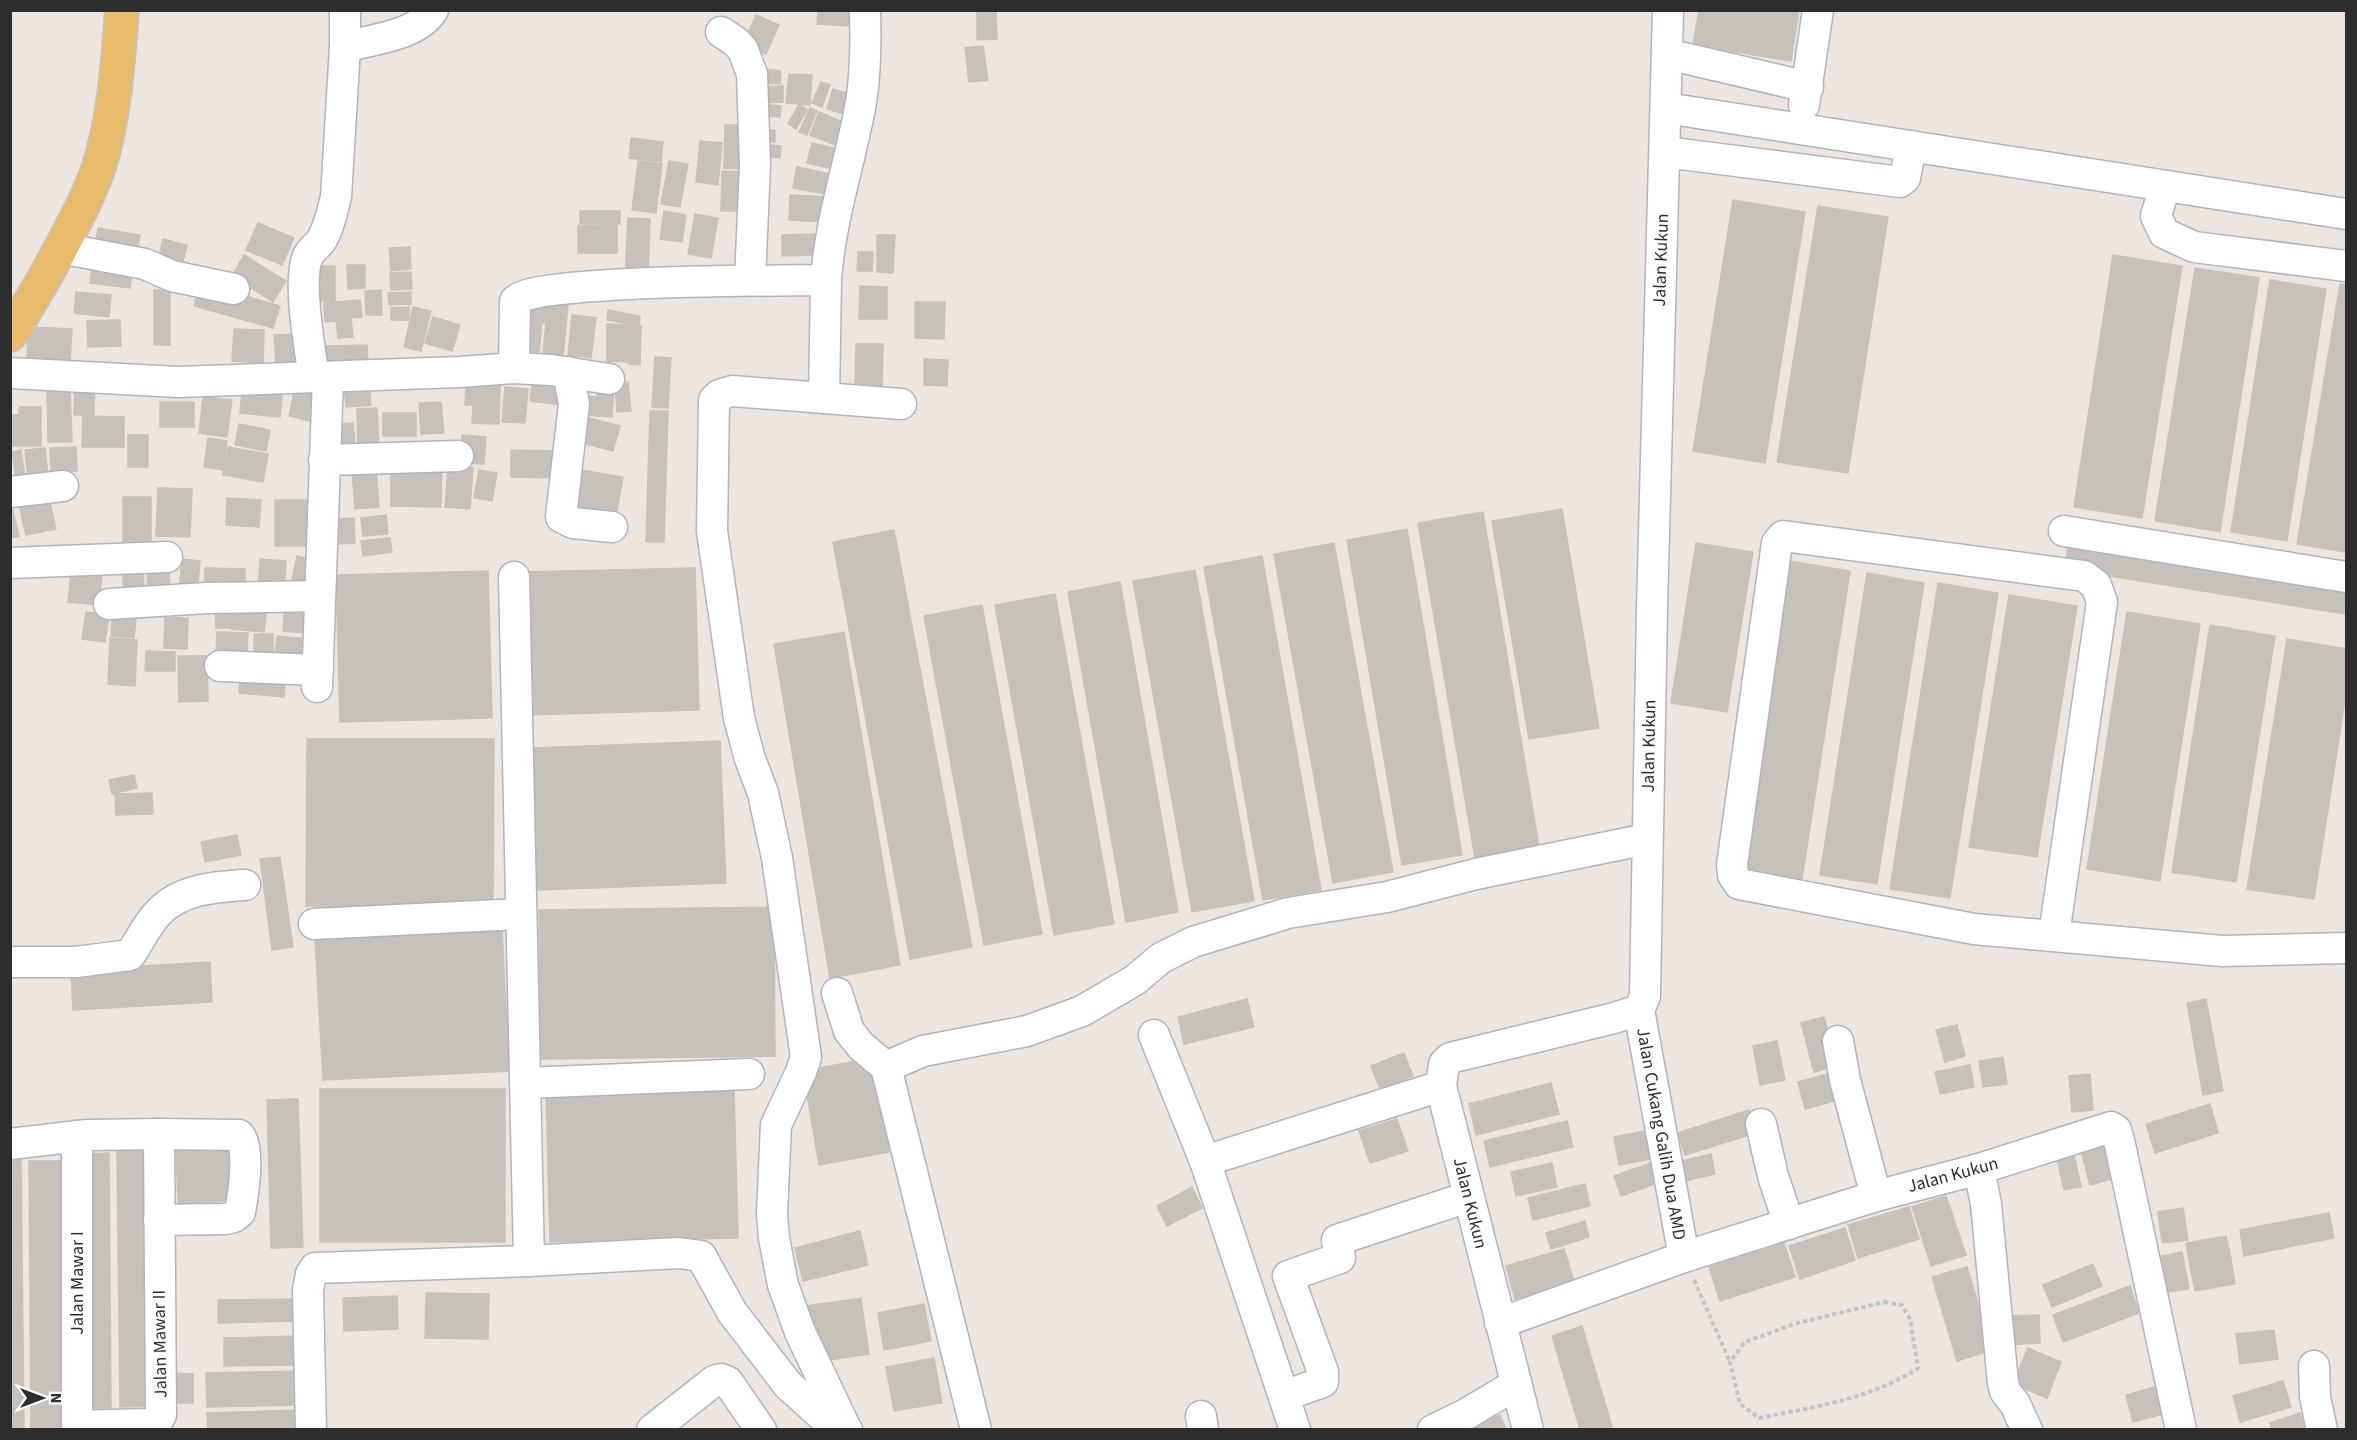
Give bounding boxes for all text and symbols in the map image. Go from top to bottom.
street label: Jalan Kukun [1647,213,1675,307]
street label: Jalan Kukun [1636,699,1662,793]
street label: Jalan Cukang Galih Dua AMD [1630,1026,1692,1242]
street label: Jalan Kukun [1905,1151,2001,1199]
street label: Jalan Kukun [1447,1155,1493,1251]
street label: Jalan Mawar I [65,1231,90,1335]
street label: Jalan Mawar II [147,1290,173,1398]
north arrow [12,1368,72,1428]
text: N [45,1393,67,1403]

